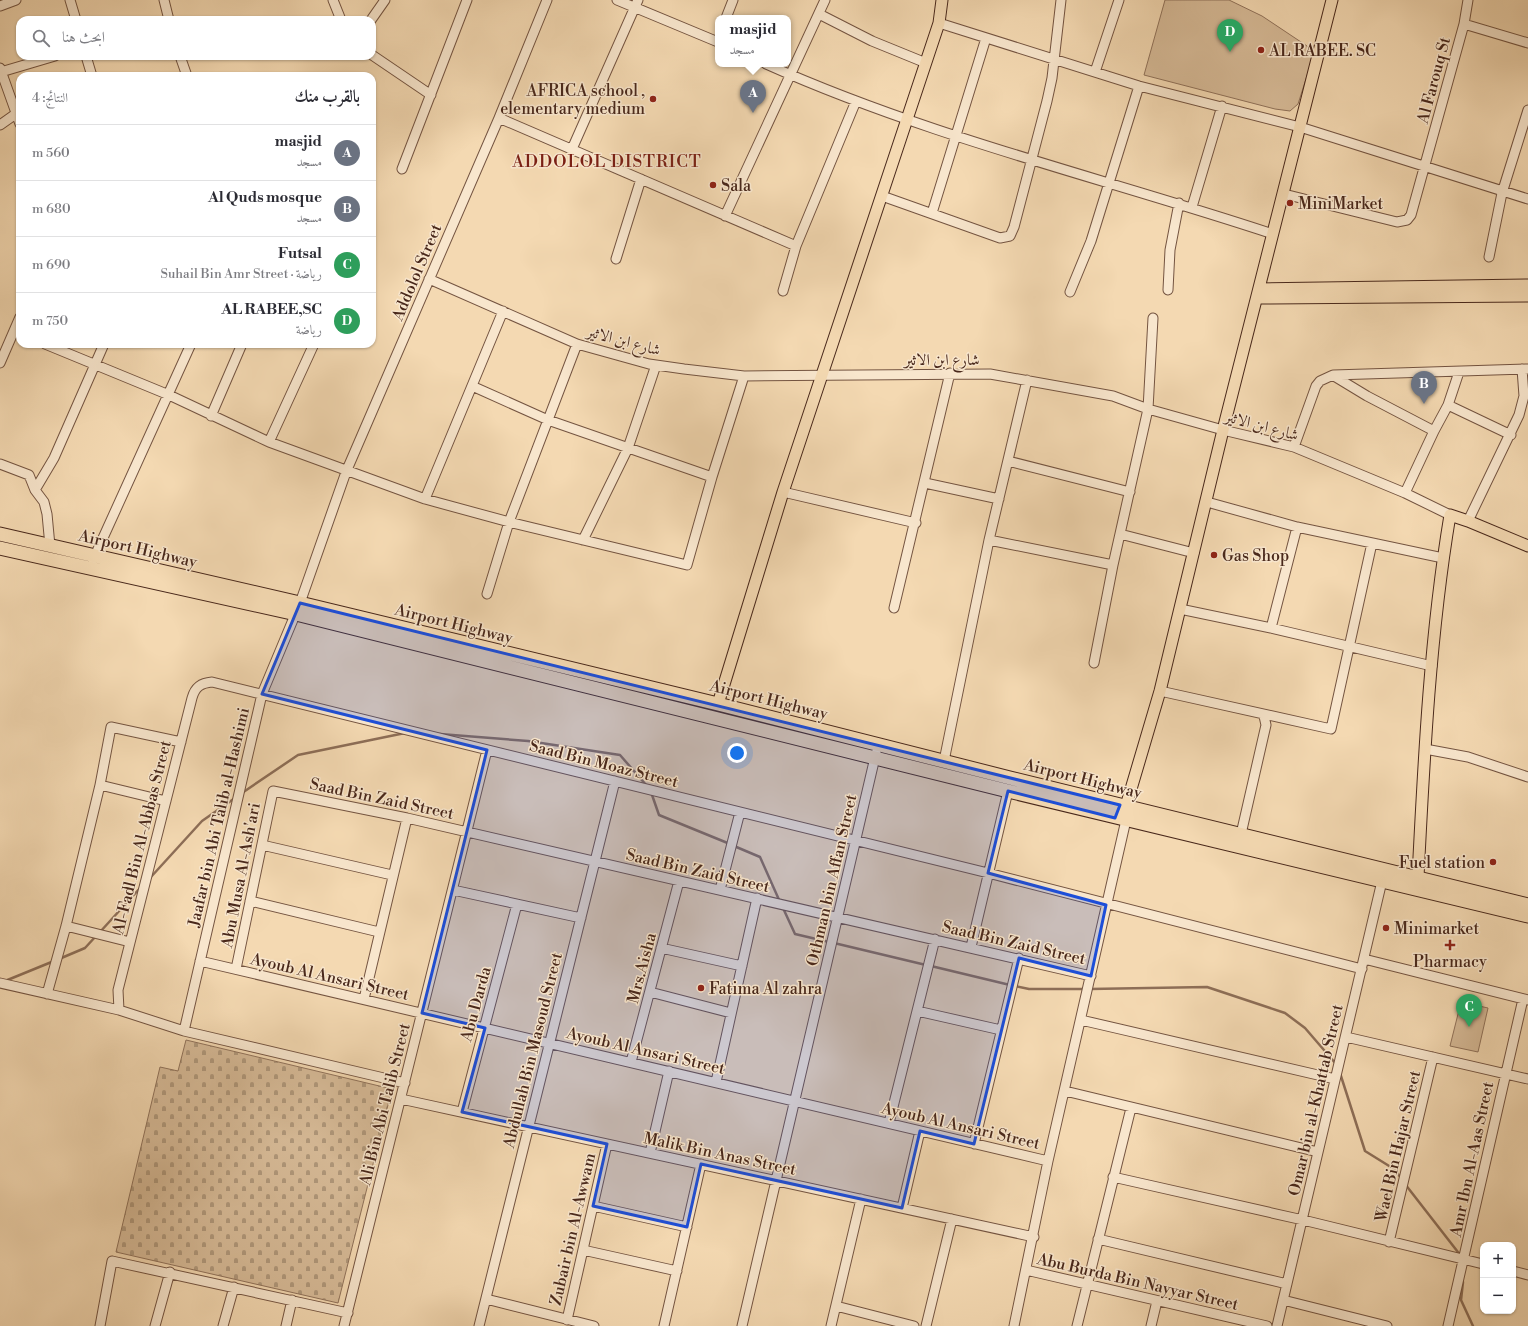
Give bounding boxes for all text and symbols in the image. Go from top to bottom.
popup [715,15,791,67]
search box [16,16,376,60]
pin: D [1217,19,1243,52]
text: masjid [729,20,777,39]
icon: search [30,27,52,49]
text: ابحث هنا [62,28,105,47]
street label: Al Farouq St [1413,34,1455,127]
place label: AL RABEE. SC [1268,41,1376,61]
text: مسجد [729,42,755,58]
marker: AL RABEE. SC [1256,45,1266,55]
pin: A [740,80,766,113]
place label: AFRICA school , elementary medium [500,81,645,119]
text: بالقرب منك [294,86,360,108]
text: النتائج: 4 [32,90,68,106]
marker: AFRICA school , elementary medium [648,94,658,104]
text: masjid [275,132,322,151]
text: 560 m [32,145,70,161]
text: A [342,145,352,161]
district label: ADDOLOL DISTRICT [511,151,702,173]
text: مسجد [296,154,322,170]
place label: Sala [721,176,752,196]
marker: Sala [708,180,718,190]
text: Al Quds mosque [208,188,322,207]
place label: MiniMarket [1298,194,1384,214]
marker: MiniMarket [1285,198,1295,208]
text: 680 m [32,201,71,217]
text: B [342,201,352,217]
text: مسجد [296,210,322,226]
street label: Addolol Street [387,221,446,325]
text: Futsal [278,244,322,263]
text: 690 m [32,257,70,273]
text: C [342,257,352,273]
text: رياضة · Suhail Bin Amr Street [160,266,322,282]
text: AL RABEE,SC [221,300,322,319]
text: 750 m [32,313,68,329]
text: D [342,313,352,329]
street label: شارع ابن الاثير [582,321,663,363]
text: رياضة [296,322,322,338]
street label: شارع ابن الاثير [902,350,980,373]
pin: B [1411,371,1437,404]
street label: شارع ابن الاثير [1220,406,1301,448]
street label: Airport Highway [76,525,199,572]
place label: Gas Shop [1222,546,1289,566]
marker: Gas Shop [1209,550,1219,560]
street label: Airport Highway [392,599,515,648]
street label: Airport Highway [707,675,830,724]
street label: Jaafar bin Abi Talib al-Hashimi [184,705,254,930]
street label: Saad Bin Moaz Street [527,736,681,792]
street label: Al-Fadl Bin Al-Abbas Street [108,738,176,937]
your location [727,743,747,763]
street label: Airport Highway [1021,754,1144,803]
street label: Saad Bin Zaid Street [308,774,456,824]
street label: Othman bin Affan Street [802,792,862,968]
street label: Abu Musa Al-Ash'ari [217,801,265,950]
street label: Saad Bin Zaid Street [624,845,772,897]
place label: Fuel station [1399,853,1485,873]
marker: Fuel station [1488,857,1498,867]
street label: Saad Bin Zaid Street [940,917,1088,969]
place label: Minimarket [1394,919,1479,939]
marker: Minimarket [1381,923,1391,933]
street label: Mrs.Aisha [623,930,661,1006]
marker: Pharmacy [1445,940,1455,950]
street label: Ayoub Al Ansari Street [248,949,411,1005]
street label: Abdullah Bin Masoud Street [499,950,567,1151]
place label: Pharmacy [1413,952,1487,972]
street label: Abu Darda [456,964,496,1045]
place label: Fatima Al zahra [709,979,823,999]
marker: Fatima Al zahra [696,983,706,993]
pin: C [1456,994,1482,1027]
street label: Omar bin al-Khattab Street [1284,1002,1348,1198]
street label: Ali Bin Abi Talib Street [355,1021,415,1188]
street label: Ayoub Al Ansari Street [564,1023,727,1079]
street label: Wael Bin Hajar Street [1371,1068,1425,1225]
street label: Amr Ibn Al-Aas Street [1446,1079,1498,1240]
street label: Ayoub Al Ansari Street [879,1098,1042,1154]
street label: Malik Bin Anas Street [642,1128,798,1180]
street label: Zubair bin Al-Awwam [546,1151,600,1307]
map controls [1480,1242,1516,1314]
button: + [1480,1242,1516,1278]
street label: Abu Burda Bin Nayyar Street [1034,1249,1241,1315]
button: − [1480,1278,1516,1314]

